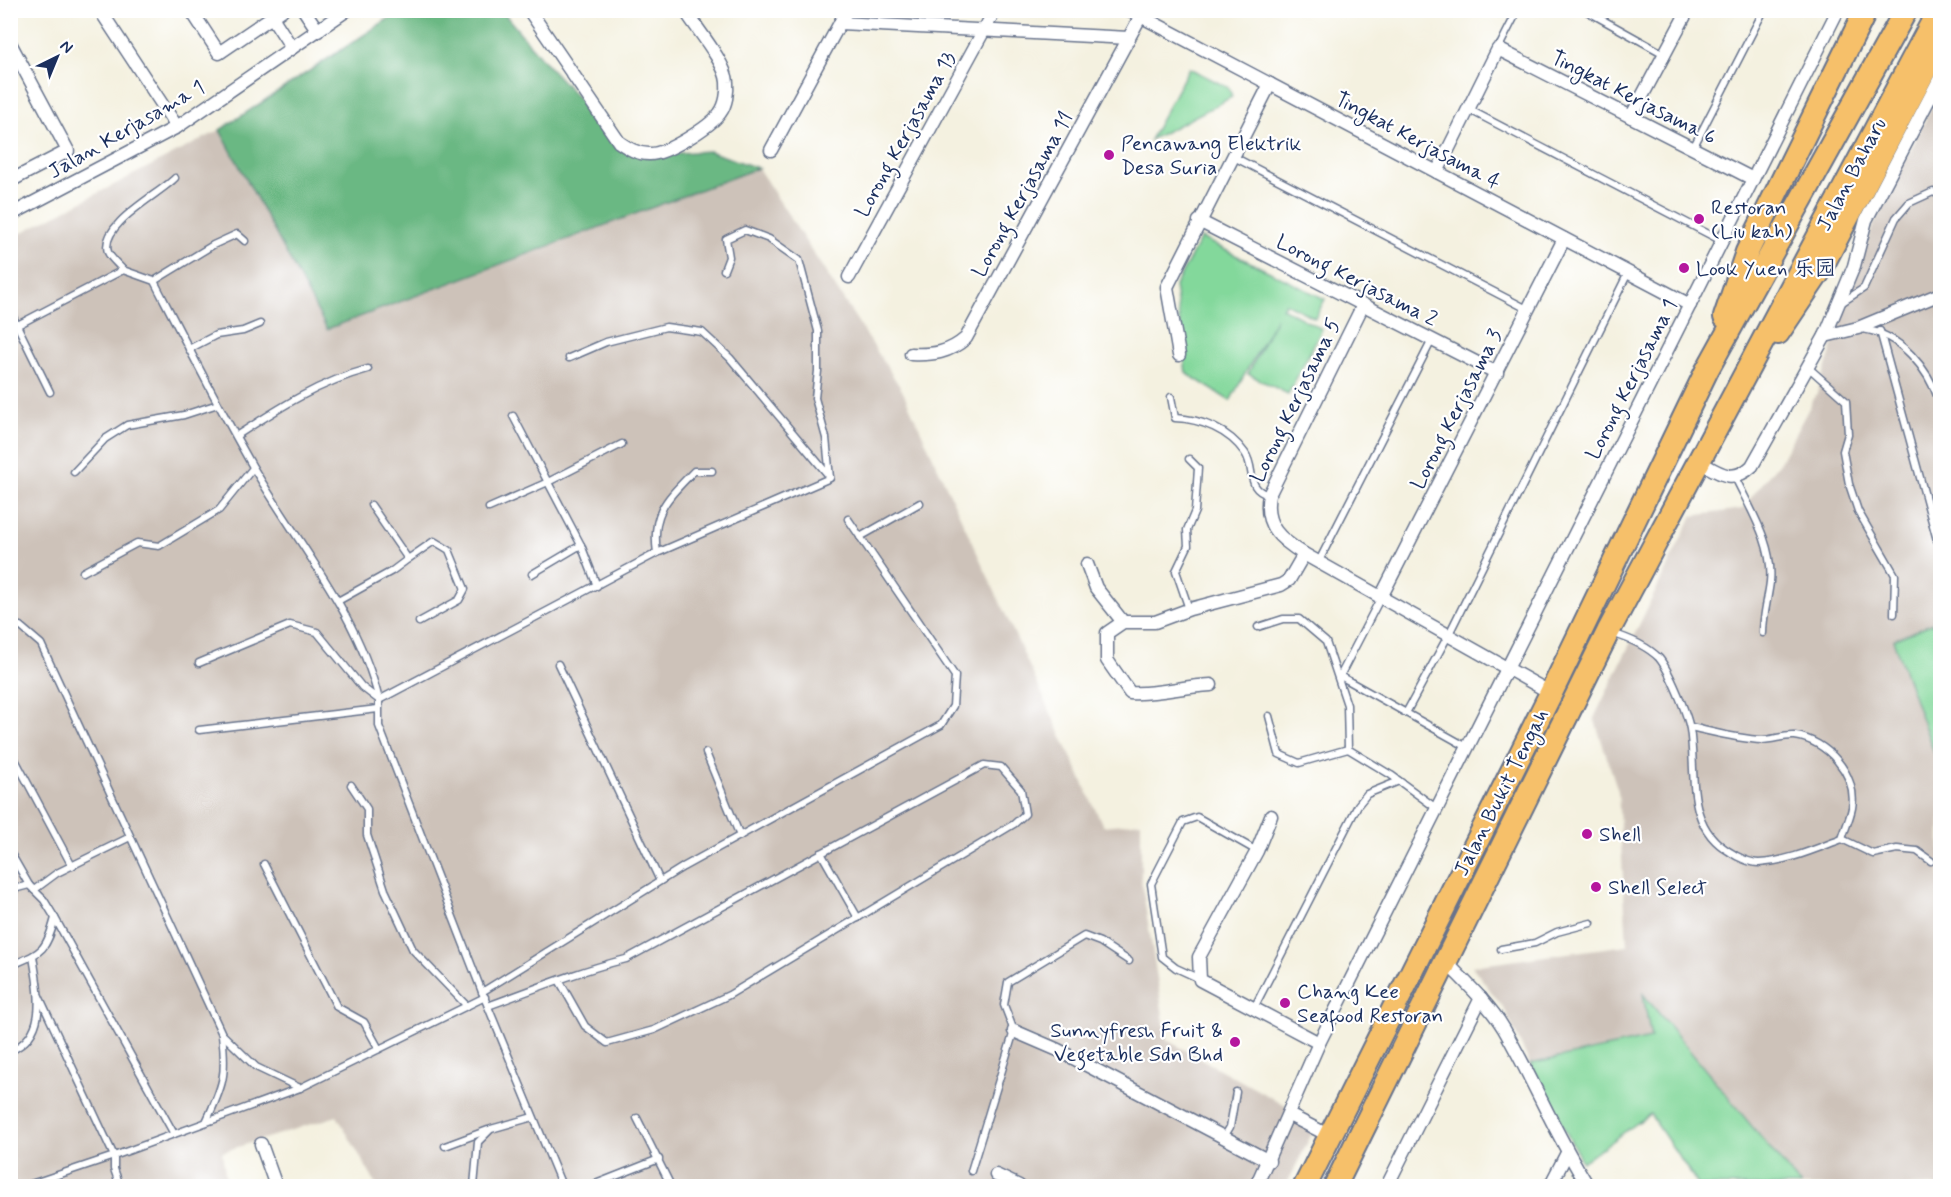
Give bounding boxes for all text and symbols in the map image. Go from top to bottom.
north arrow [27,27,87,87]
text: N [55,36,77,58]
street label: Tingkat Kerjasama 6 [1545,44,1721,153]
street label: Lorong Kerjasama 13 [849,47,965,223]
street label: Jalan Kerjasama 1 [43,74,210,186]
street label: Tingkat Kerjasama 4 [1329,85,1505,197]
street label: Lorong Kerjasama 11 [966,107,1082,283]
street label: Jalan Baharu [1810,113,1894,236]
place label: Pencawang Elektrik Desa Suria [1121,130,1301,182]
marker: Pencawang Elektrik Desa Suria [1102,148,1116,162]
place label: Restoran (Liu kah) [1711,194,1793,246]
marker: Restoran (Liu kah) [1692,212,1706,226]
street label: Lorong Kerjasama 2 [1270,228,1442,335]
place label: Look Yuen 乐园 [1696,255,1836,283]
marker: Look Yuen 乐园 [1677,261,1691,275]
street label: Lorong Kerjasama 1 [1579,295,1686,465]
street label: Lorong Kerjasama 5 [1244,314,1350,488]
street label: Lorong Kerjasama 3 [1404,324,1511,495]
street label: Jalan Bukit Tengah [1448,704,1557,881]
place label: Shell [1599,821,1641,849]
marker: Shell [1580,827,1594,841]
place label: Shell Select [1608,874,1707,902]
marker: Shell Select [1589,880,1603,894]
place label: Chang Kee Seafood Restoran [1297,978,1443,1032]
marker: Chang Kee Seafood Restoran [1278,996,1292,1010]
place label: Sunnyfresh Fruit & Vegetable Sdn Bhd [1050,1017,1223,1071]
marker: Sunnyfresh Fruit & Vegetable Sdn Bhd [1228,1035,1242,1049]

